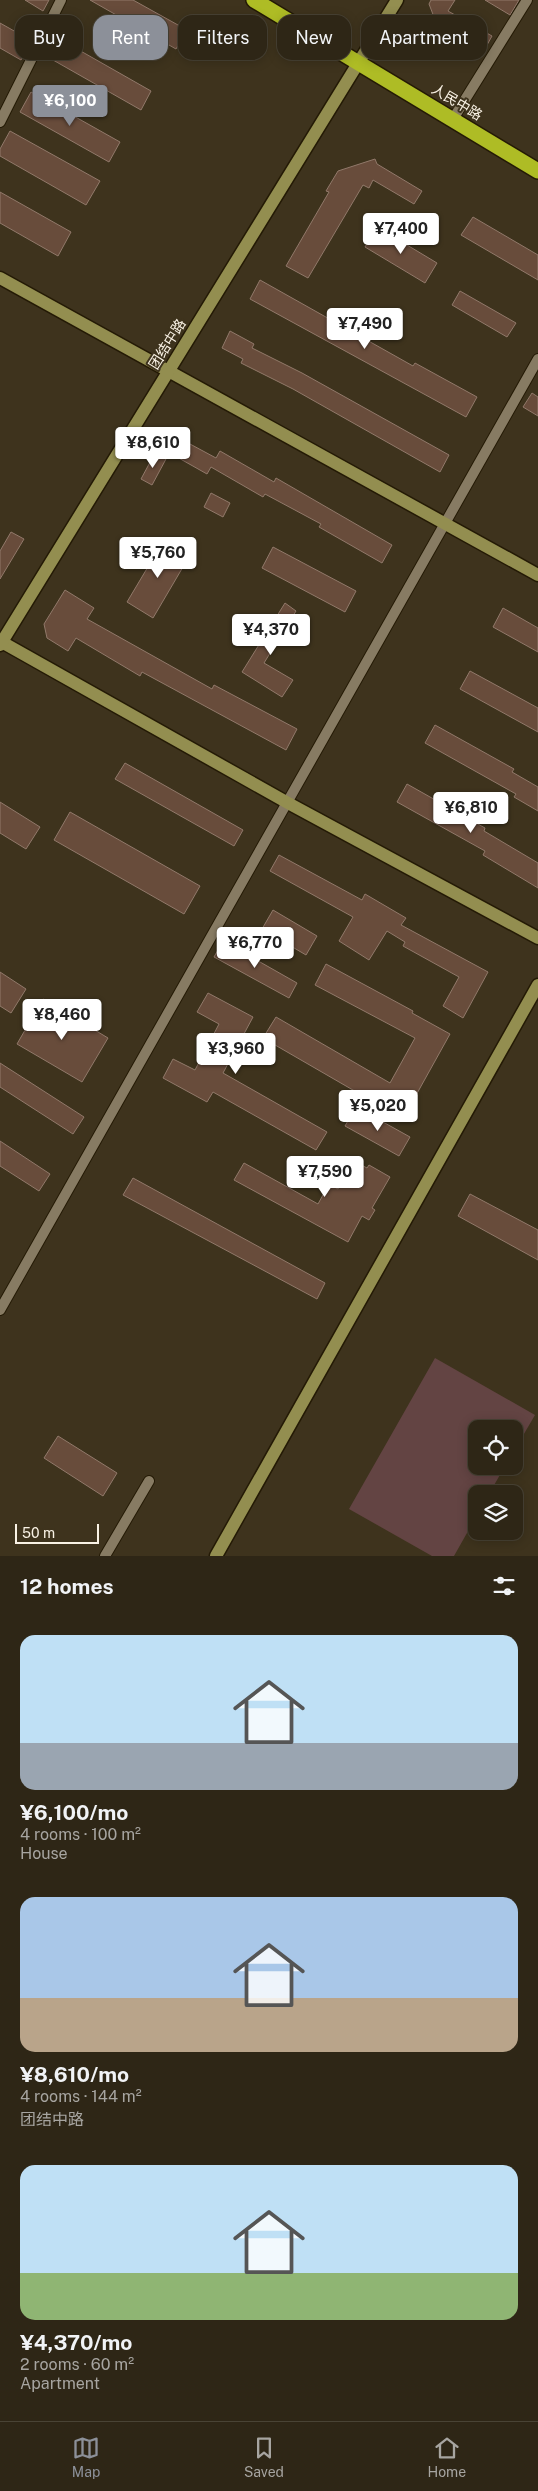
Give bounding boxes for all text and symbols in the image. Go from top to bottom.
chip: Buy [15,15,83,60]
chip: Rent [93,15,168,60]
chip: Filters [178,15,267,60]
chip: New [277,15,351,60]
chip: Apartment [361,15,487,60]
street label: 人民中路 [429,81,485,123]
pin: ¥6,100 [29,84,111,127]
text: ¥6,100 [44,91,96,110]
pin: ¥7,400 [360,212,442,255]
text: ¥7,400 [374,219,428,238]
pin: ¥7,490 [324,308,406,350]
text: ¥7,490 [338,314,392,333]
street label: 团结中路 [145,316,189,372]
pin: ¥8,610 [112,426,194,469]
text: ¥8,610 [126,433,180,452]
pin: ¥5,760 [117,536,199,579]
text: ¥5,760 [130,543,186,562]
pin: ¥4,370 [230,614,312,656]
text: ¥4,370 [243,620,299,639]
pin: ¥6,810 [430,792,512,834]
text: ¥6,810 [444,798,498,817]
pin: ¥6,770 [214,926,296,969]
text: ¥6,770 [228,933,282,952]
pin: ¥8,460 [21,998,103,1041]
text: ¥8,460 [34,1005,91,1024]
pin: ¥3,960 [195,1032,277,1075]
text: ¥3,960 [208,1039,264,1058]
pin: ¥5,020 [337,1090,419,1132]
text: ¥5,020 [350,1096,406,1115]
pin: ¥7,590 [284,1156,366,1198]
text: ¥7,590 [298,1162,352,1181]
map controls [468,1420,523,1540]
button: locate [468,1420,523,1475]
button: layers [468,1485,523,1540]
scale bar [15,1521,99,1544]
text: 50 m [22,1525,55,1541]
icon: filters [490,1572,518,1600]
text: 12 homes [20,1574,114,1599]
icon: home [224,1667,314,1757]
text: ¥6,100/mo [20,1800,128,1825]
text: 4 rooms · 100 m² [20,1825,141,1844]
text: House [20,1844,68,1863]
icon: home [224,1930,314,2020]
text: ¥8,610/mo [20,2062,129,2087]
text: 4 rooms · 144 m² [20,2087,142,2106]
text: 团结中路 [20,2110,84,2129]
icon: home [224,2197,314,2287]
text: ¥4,370/mo [20,2330,132,2355]
text: 2 rooms · 60 m² [20,2355,134,2374]
text: Apartment [20,2374,100,2393]
tab: Map [72,2434,100,2480]
tab: Saved [244,2434,284,2480]
tab: Home [428,2434,466,2480]

